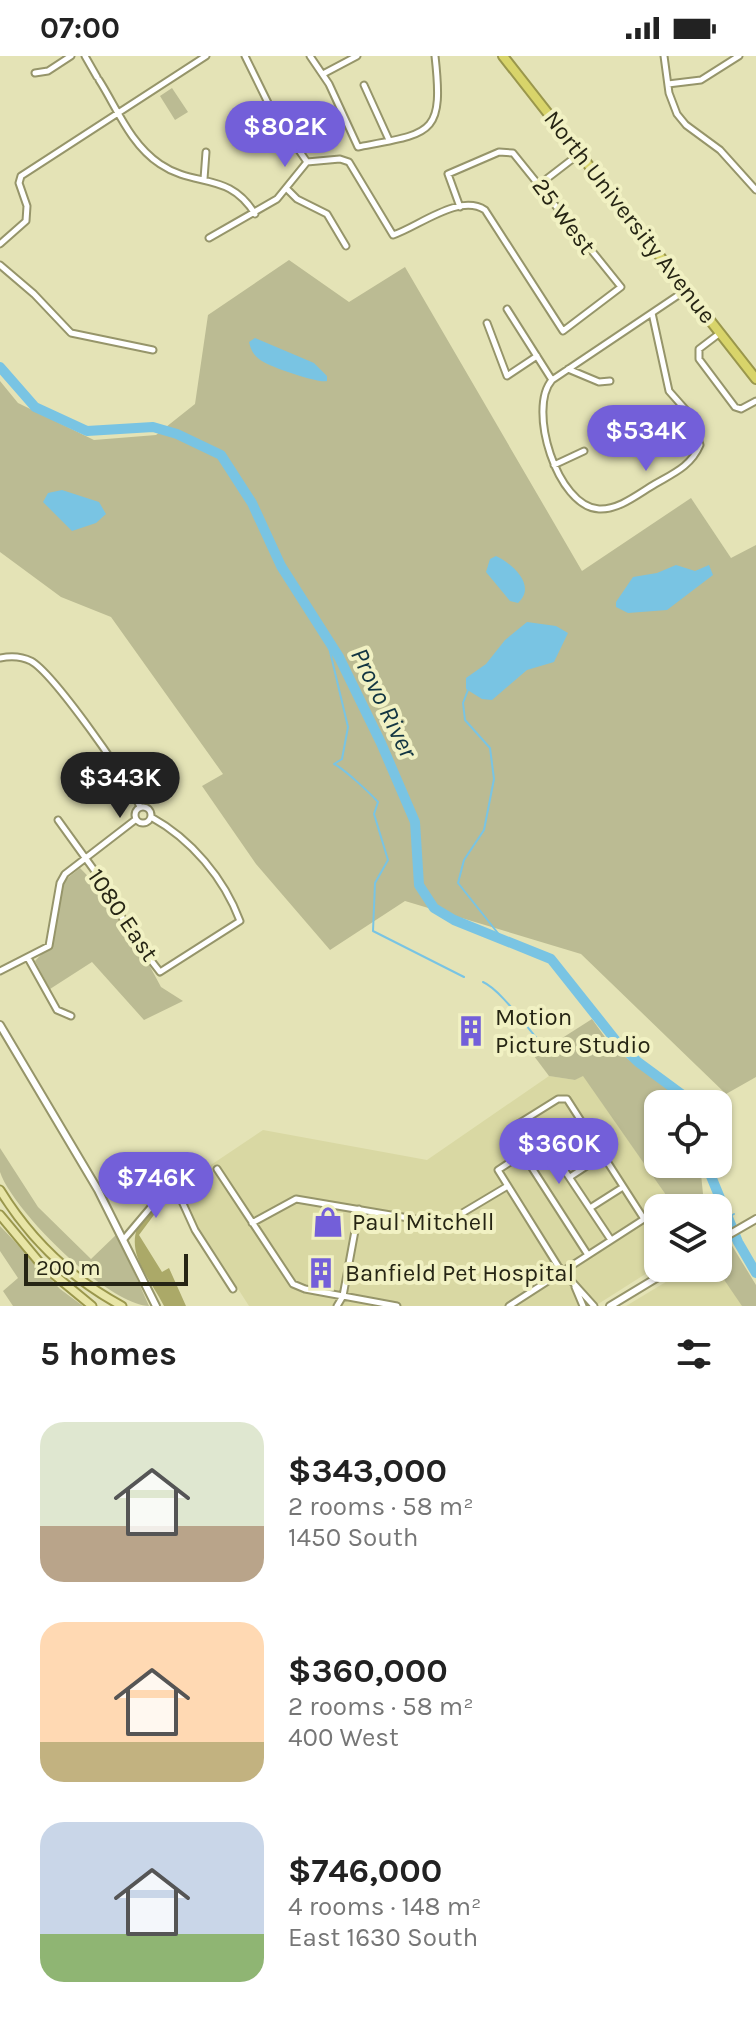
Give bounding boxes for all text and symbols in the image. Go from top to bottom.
text: 07:00 [40,10,120,46]
pin: $802K [229,101,341,169]
street label: North University Avenue [538,105,722,329]
text: $802K [243,111,327,142]
street label: 25 West [526,173,602,259]
pin: $534K [590,405,702,473]
text: $534K [605,415,687,446]
water label: Provo River [344,643,424,764]
pin: $343K [64,752,176,820]
text: $343K [79,762,161,793]
street label: 1080 East [82,864,164,966]
place label: Motion Picture Studio [495,1003,651,1059]
building icon: Motion Picture Studio [454,1014,488,1048]
map controls [644,1090,732,1282]
button: locate [644,1090,732,1178]
pin: $360K [503,1118,615,1186]
text: $360K [517,1128,601,1159]
pin: $746K [100,1152,212,1220]
text: $746K [116,1162,196,1193]
button: layers [644,1194,732,1282]
shop icon: Paul Mitchell [311,1205,345,1239]
place label: Paul Mitchell [352,1208,495,1236]
scale bar [24,1250,188,1286]
text: 200 m [36,1255,101,1281]
building icon: Banfield Pet Hospital [304,1256,338,1290]
place label: Banfield Pet Hospital [345,1259,574,1287]
icon: filters [672,1332,716,1376]
text: 5 homes [40,1334,177,1374]
text: $343,000 [288,1451,447,1491]
icon: home [104,1454,200,1550]
text: 2 rooms · 58 m² [288,1491,474,1522]
text: 1450 South [288,1522,419,1553]
text: $360,000 [288,1651,448,1691]
icon: home [104,1654,200,1750]
text: 2 rooms · 58 m² [288,1691,474,1722]
text: 400 West [288,1722,399,1753]
text: $746,000 [288,1851,442,1891]
icon: home [104,1854,200,1950]
text: 4 rooms · 148 m² [288,1891,482,1922]
text: East 1630 South [288,1922,478,1953]

